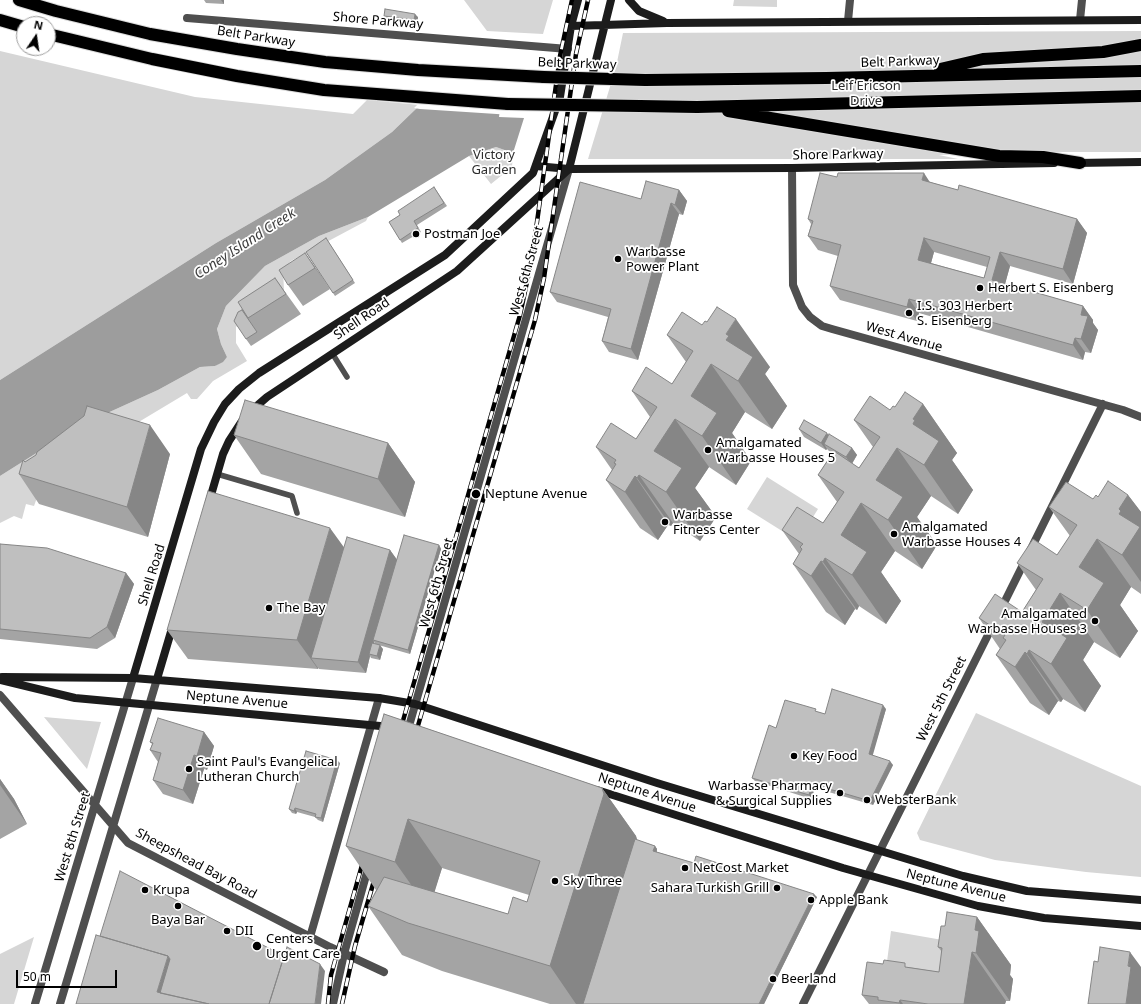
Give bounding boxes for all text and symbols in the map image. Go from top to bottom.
street label: Shore Parkway [332,9,424,33]
north arrow [16,16,56,56]
text: N [33,16,45,33]
street label: Belt Parkway [216,23,296,51]
street label: Belt Parkway [860,53,940,71]
street label: Belt Parkway [537,55,617,73]
park label: Leif Ericson Drive [831,78,901,109]
street label: Shore Parkway [793,146,883,164]
park label: Victory Garden [471,147,517,178]
water label: Coney Island Creek [191,205,299,283]
street label: West 6th Street [507,224,547,318]
place label: Postman Joe [424,226,500,242]
marker: Postman Joe [411,229,421,239]
place label: Warbasse Power Plant [626,244,699,275]
marker: Warbasse Power Plant [613,254,623,264]
place label: Herbert S. Eisenberg [988,280,1114,296]
marker: Herbert S. Eisenberg [975,283,985,293]
street label: Shell Road [331,295,393,343]
place label: I.S. 303 Herbert S. Eisenberg [917,298,1012,329]
marker: I.S. 303 Herbert S. Eisenberg [904,308,914,318]
street label: West Avenue [864,319,944,355]
place label: Amalgamated Warbasse Houses 5 [716,435,835,466]
marker: Amalgamated Warbasse Houses 5 [703,445,713,455]
place label: Neptune Avenue [485,486,587,502]
marker: Neptune Avenue [470,488,482,500]
place label: Warbasse Fitness Center [673,507,760,538]
marker: Warbasse Fitness Center [660,517,670,527]
place label: Amalgamated Warbasse Houses 4 [902,519,1021,550]
marker: Amalgamated Warbasse Houses 4 [889,529,899,539]
street label: West 6th Street [417,536,457,630]
street label: Shell Road [135,542,169,608]
place label: The Bay [277,600,325,616]
marker: The Bay [264,603,274,613]
place label: Amalgamated Warbasse Houses 3 [968,606,1087,637]
marker: Amalgamated Warbasse Houses 3 [1090,616,1100,626]
street label: West 5th Street [914,654,970,744]
street label: Neptune Avenue [185,688,289,712]
place label: Key Food [802,748,858,764]
marker: Key Food [789,751,799,761]
place label: Saint Paul's Evangelical Lutheran Church [197,754,338,785]
marker: Saint Paul's Evangelical Lutheran Church [184,764,194,774]
street label: Neptune Avenue [596,770,698,816]
place label: Warbasse Pharmacy & Surgical Supplies [708,778,832,809]
marker: Warbasse Pharmacy & Surgical Supplies [835,788,845,798]
street label: West 8th Street [52,790,94,884]
place label: WebsterBank [875,792,956,808]
marker: WebsterBank [862,795,872,805]
street label: Sheepshead Bay Road [133,825,259,903]
place label: NetCost Market [693,860,789,876]
marker: NetCost Market [680,863,690,873]
street label: Neptune Avenue [904,866,1008,906]
place label: Sky Three [563,873,622,889]
marker: Sky Three [550,876,560,886]
place label: Sahara Turkish Grill [651,880,769,896]
place label: Krupa [153,882,190,898]
marker: Sahara Turkish Grill [772,883,782,893]
marker: Krupa [140,885,150,895]
place label: Apple Bank [819,892,888,908]
marker: Apple Bank [806,895,816,905]
marker: Baya Bar [173,901,183,911]
place label: Baya Bar [151,912,205,928]
place label: DII [235,923,253,939]
marker: DII [222,926,232,936]
place label: Centers Urgent Care [266,931,340,962]
marker: Centers Urgent Care [251,940,263,952]
scale bar [18,962,119,988]
text: 50 m [23,968,51,985]
place label: Beerland [781,971,836,987]
marker: Beerland [768,974,778,984]

